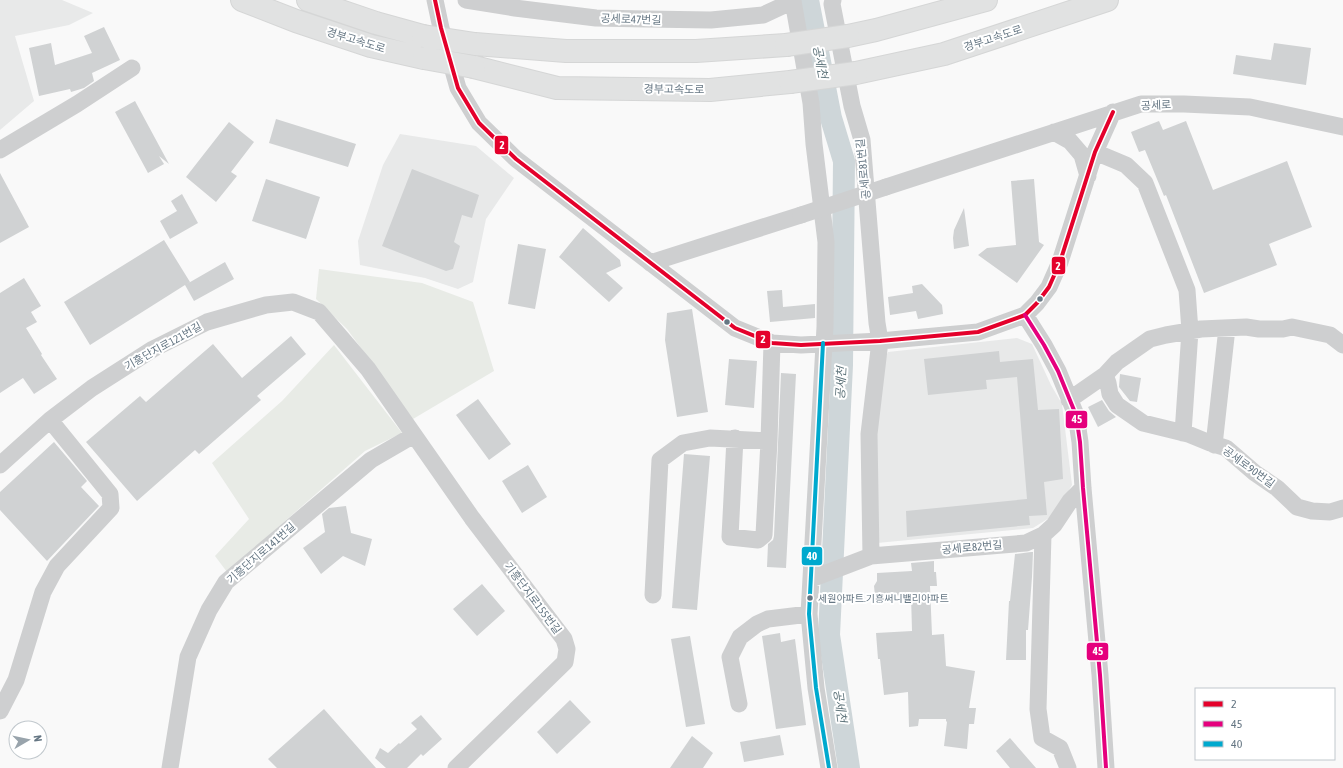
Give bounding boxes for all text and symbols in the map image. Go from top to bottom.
street label: 공세로47번길 [600,12,662,26]
street label: 경부고속도로 [962,23,1024,53]
street label: 경부고속도로 [325,25,387,55]
water label: 공세천 [810,44,830,82]
street label: 경부고속도로 [644,82,704,96]
street label: 공세로 [1141,98,1171,112]
line badge: 2 [494,135,509,155]
street label: 공세로81번길 [854,138,872,200]
text: 2 [499,139,505,151]
line badge: 2 [1051,256,1066,275]
text: 2 [1055,260,1061,272]
unlabelled marker [1035,294,1045,304]
unlabelled marker [722,317,732,327]
street label: 기흥단지로121번길 [122,320,204,372]
line badge: 2 [755,330,771,349]
text: 2 [760,333,766,345]
water label: 공세천 [833,364,849,400]
line badge: 45 [1065,410,1088,429]
text: 45 [1071,413,1082,425]
street label: 공세로90번길 [1221,444,1277,490]
street label: 기흥단지로141번길 [224,520,298,586]
street label: 공세로82번길 [941,538,1003,556]
line badge: 40 [801,546,823,566]
text: 40 [806,550,817,562]
street label: 기흥단지로155번길 [502,560,564,636]
marker: 세원아파트.기흥써니밸리아파트 [805,593,815,603]
place label: 세원아파트.기흥써니밸리아파트 [818,593,949,604]
line badge: 45 [1086,642,1109,661]
text: 45 [1092,645,1103,657]
legend [1195,688,1335,760]
water label: 공세천 [831,689,850,725]
text: 2 [1231,697,1237,711]
text: 45 [1231,717,1242,731]
north arrow [8,720,48,760]
text: N [31,734,44,743]
text: 40 [1231,737,1243,751]

